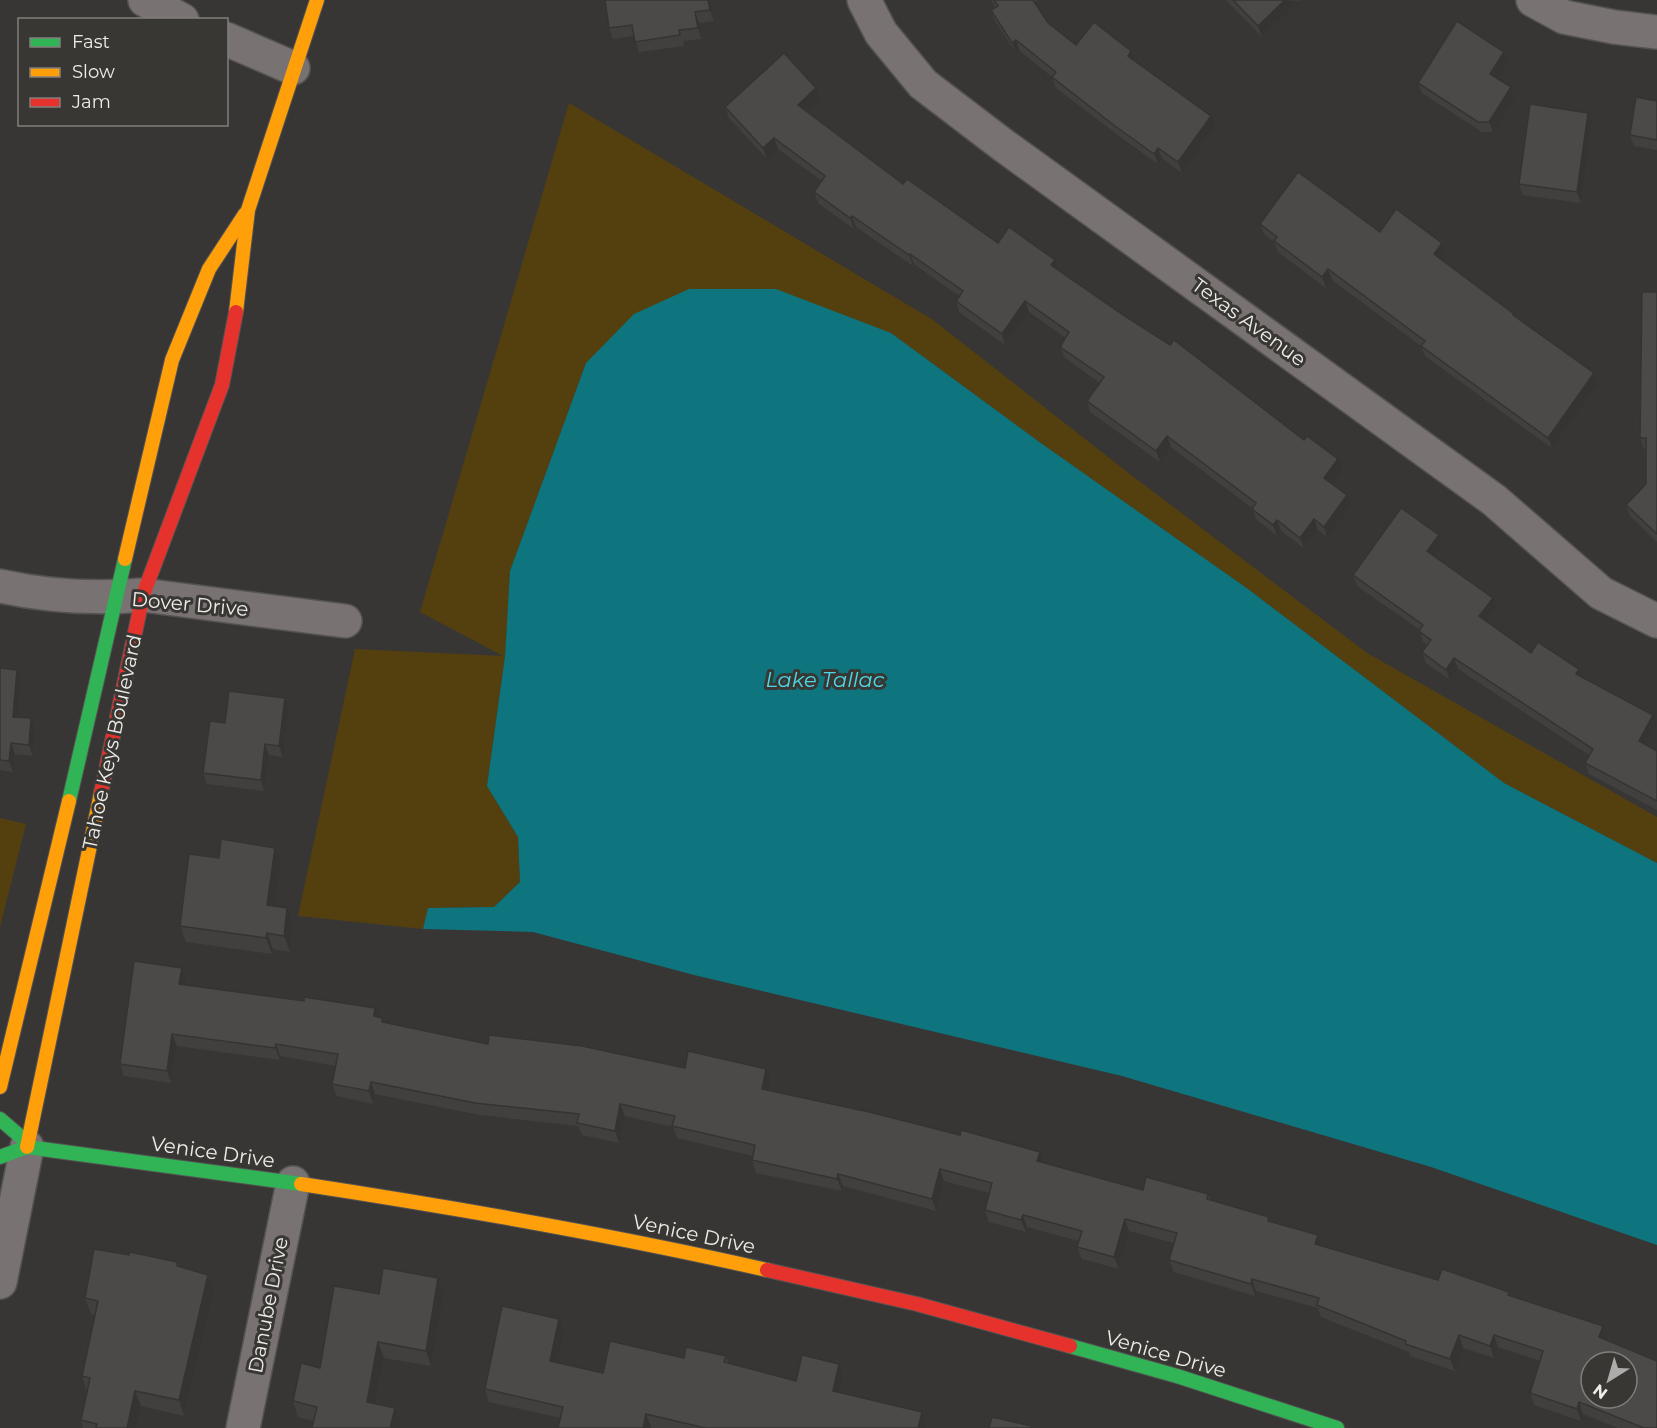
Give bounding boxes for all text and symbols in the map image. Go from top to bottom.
legend [18,18,228,126]
text: Fast [72,31,110,53]
text: Slow [72,61,115,83]
text: Jam [71,91,111,113]
street label: Texas Avenue [1187,273,1311,371]
street label: Dover Drive [131,587,249,621]
street label: Tahoe Keys Boulevard [77,632,147,852]
water label: Lake Tallac [765,667,885,692]
street label: Venice Drive [150,1131,276,1173]
street label: Venice Drive [631,1209,757,1259]
street label: Danube Drive [243,1235,293,1375]
street label: Venice Drive [1103,1325,1229,1383]
north arrow [1579,1350,1639,1410]
text: N [1589,1380,1611,1403]

